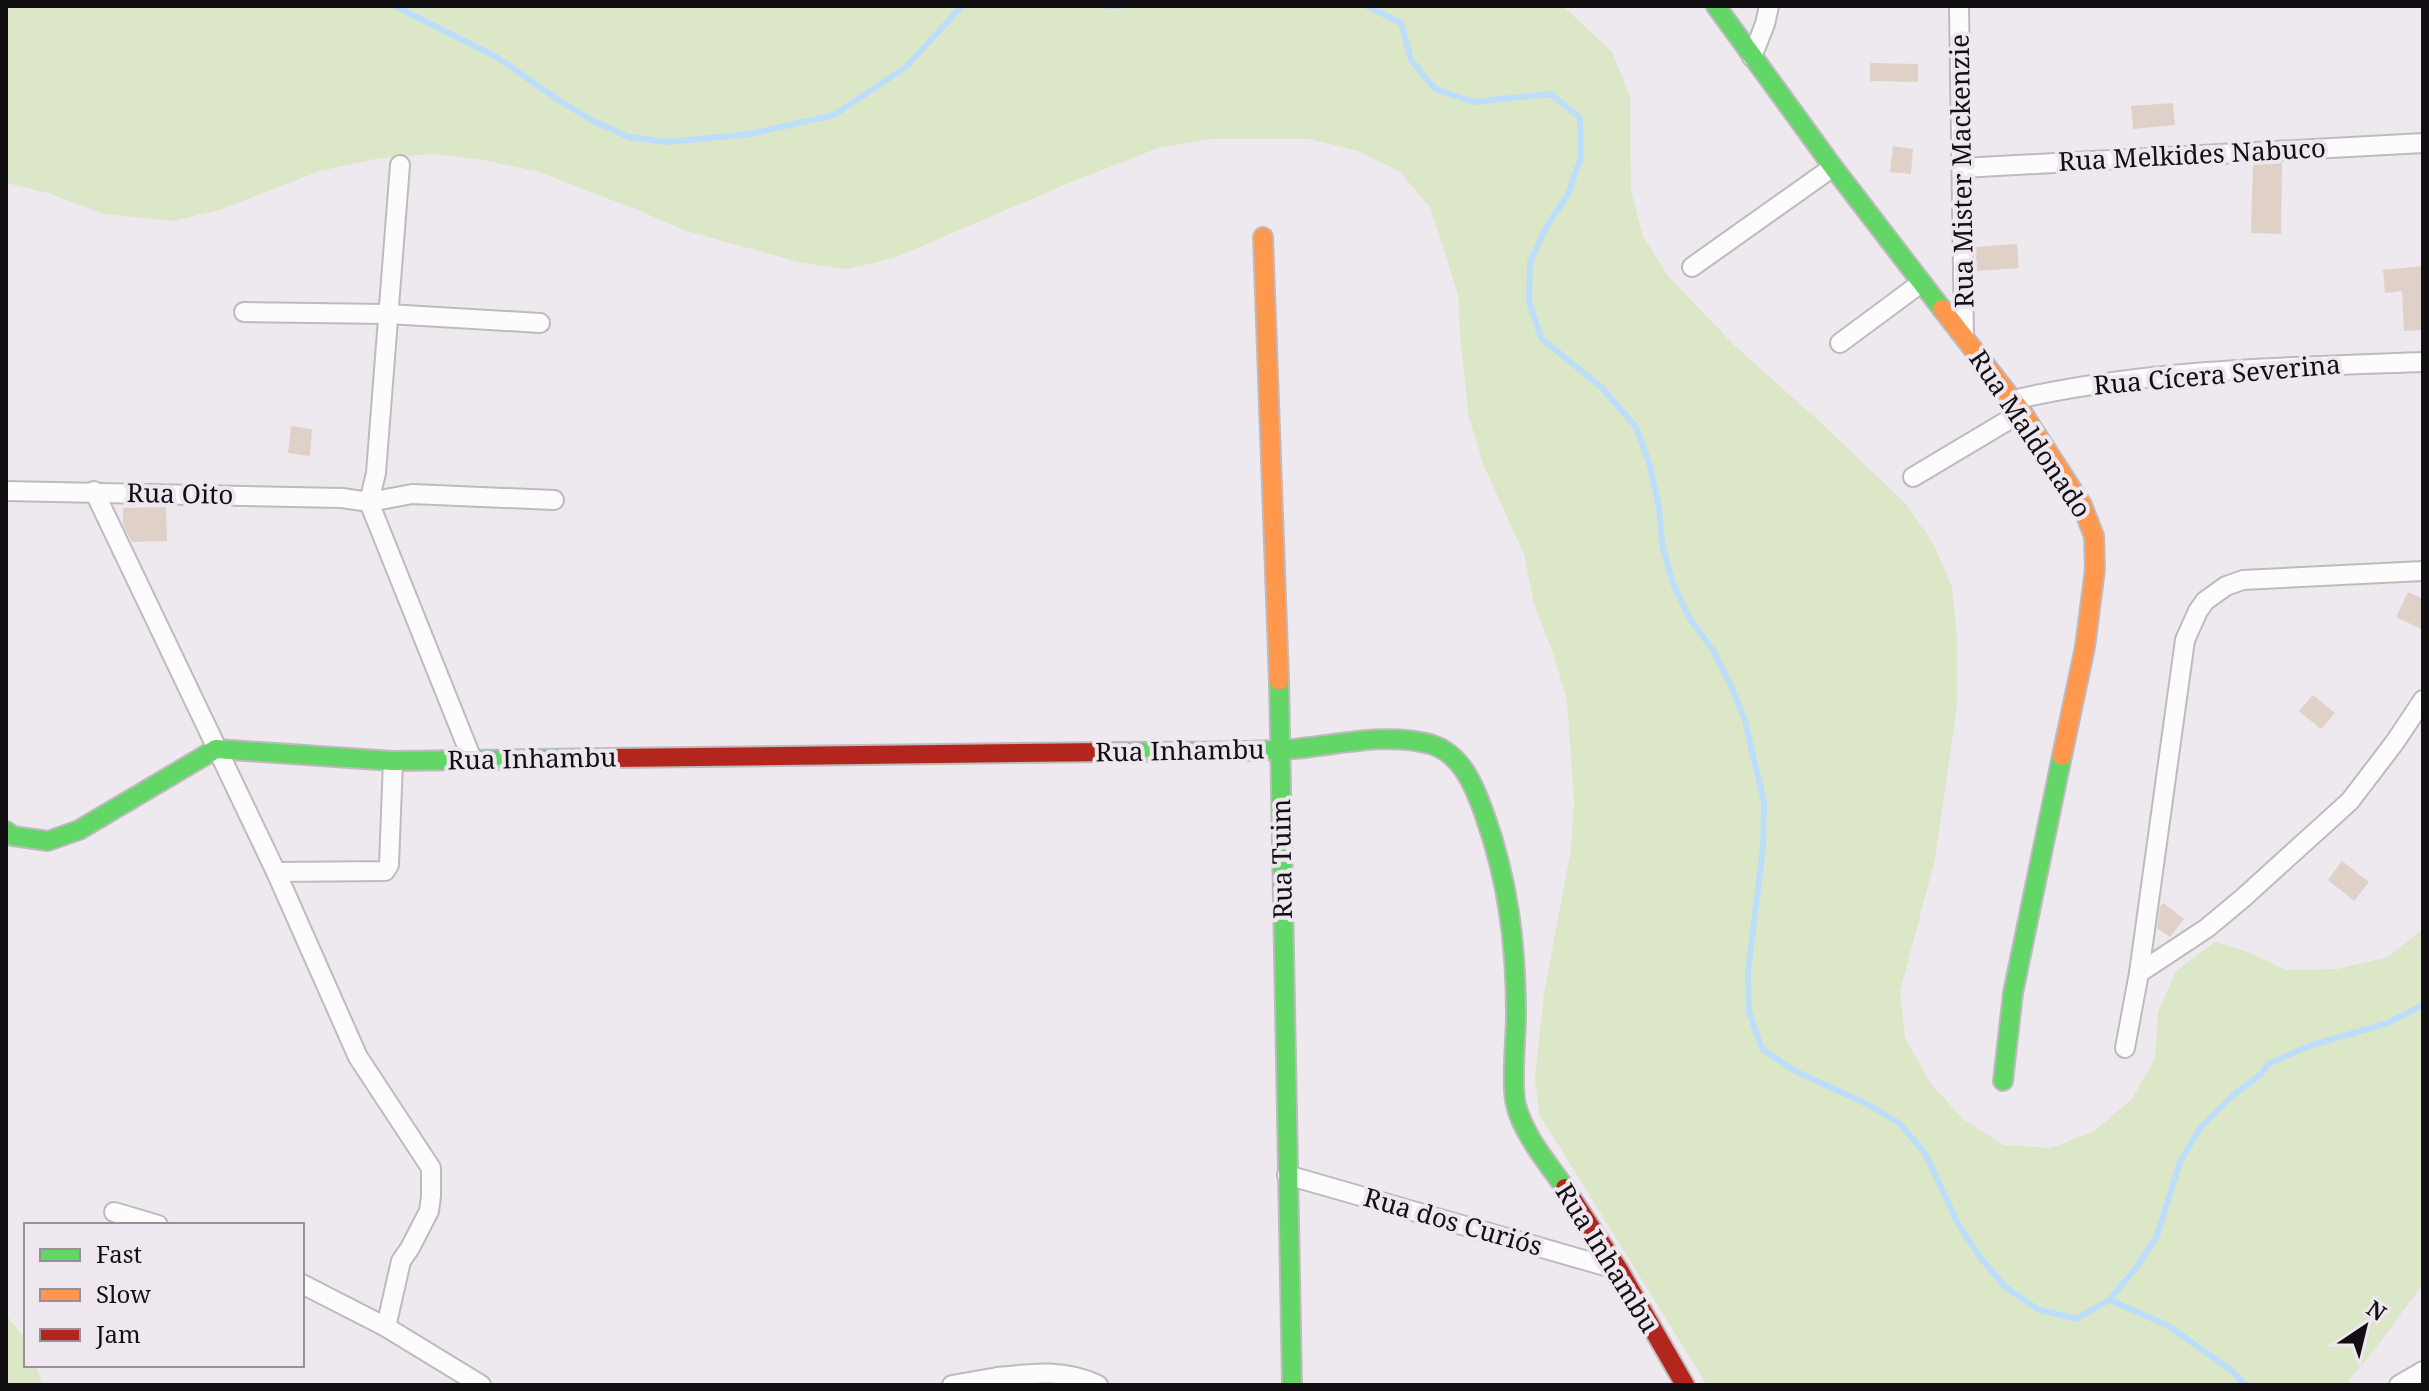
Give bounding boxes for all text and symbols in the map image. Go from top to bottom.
street label: Rua Mister Mackenzie [1941,34,1981,308]
street label: Rua Melkides Nabuco [2057,129,2327,179]
street label: Rua Maldonado [1961,342,2100,524]
street label: Rua Cícera Severina [2092,345,2342,403]
street label: Rua Oito [126,474,234,512]
street label: Rua Inhambu [1095,731,1265,769]
street label: Rua Inhambu [447,739,617,777]
street label: Rua Tuim [1262,799,1300,919]
street label: Rua Inhambu [1548,1176,1668,1339]
street label: Rua dos Curiós [1360,1178,1547,1264]
legend [24,1223,304,1367]
text: Fast [96,1237,142,1270]
text: Slow [96,1277,151,1310]
north arrow [2325,1287,2405,1367]
text: N [2361,1293,2393,1327]
text: Jam [95,1317,141,1350]

